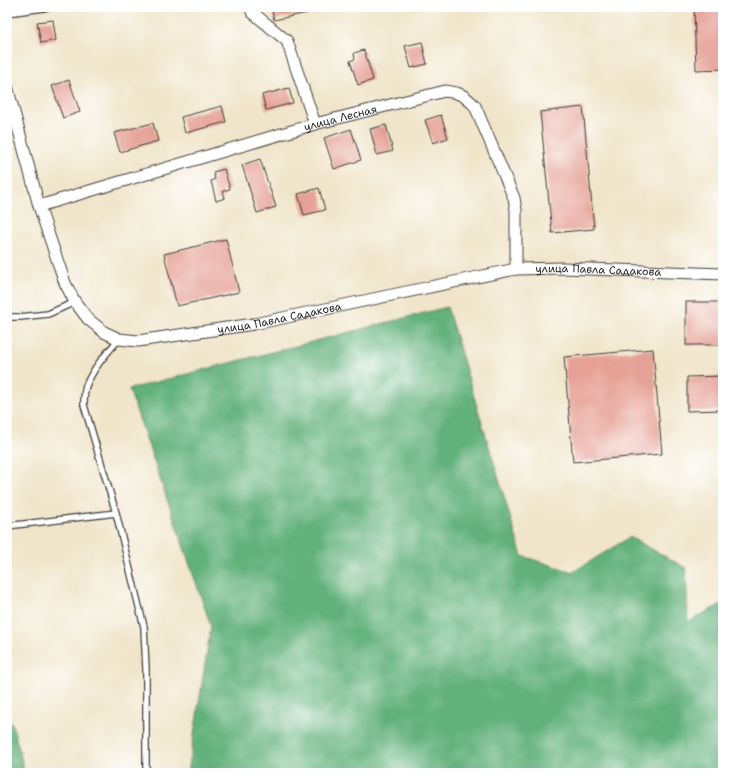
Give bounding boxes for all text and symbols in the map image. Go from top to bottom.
street label: улица Лесная [302,102,379,135]
street label: улица Павла Садакова [535,261,662,280]
street label: улица Павла Садакова [217,299,343,337]

